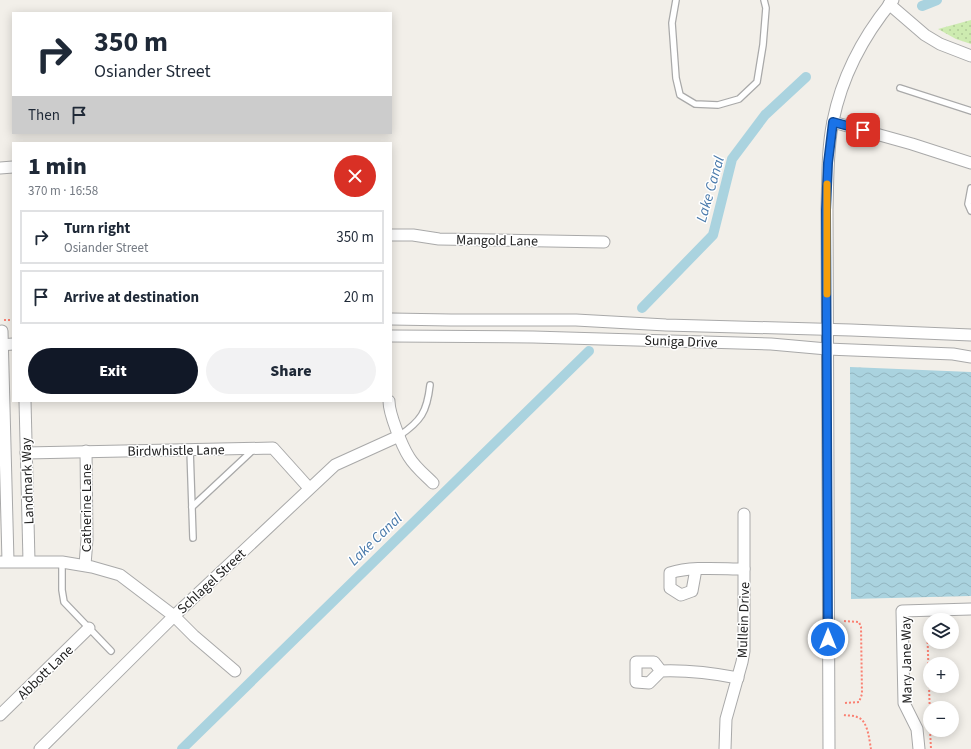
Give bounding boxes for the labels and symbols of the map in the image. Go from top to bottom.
pin [846,113,880,147]
water label: Lake Canal [691,153,730,225]
street label: Mangold Lane [456,230,538,252]
street label: Suniga Drive [644,331,718,353]
street label: Landmark Way [16,437,40,525]
street label: Birdwhistle Lane [127,440,225,462]
street label: Catherine Lane [77,464,97,552]
water label: Lake Canal [344,508,407,570]
street label: Schlagel Street [173,544,251,619]
street label: Mullein Drive [733,582,755,658]
street label: Mary Jane Way [896,616,918,704]
position arrow [807,618,849,660]
street label: Abbott Lane [13,641,78,705]

